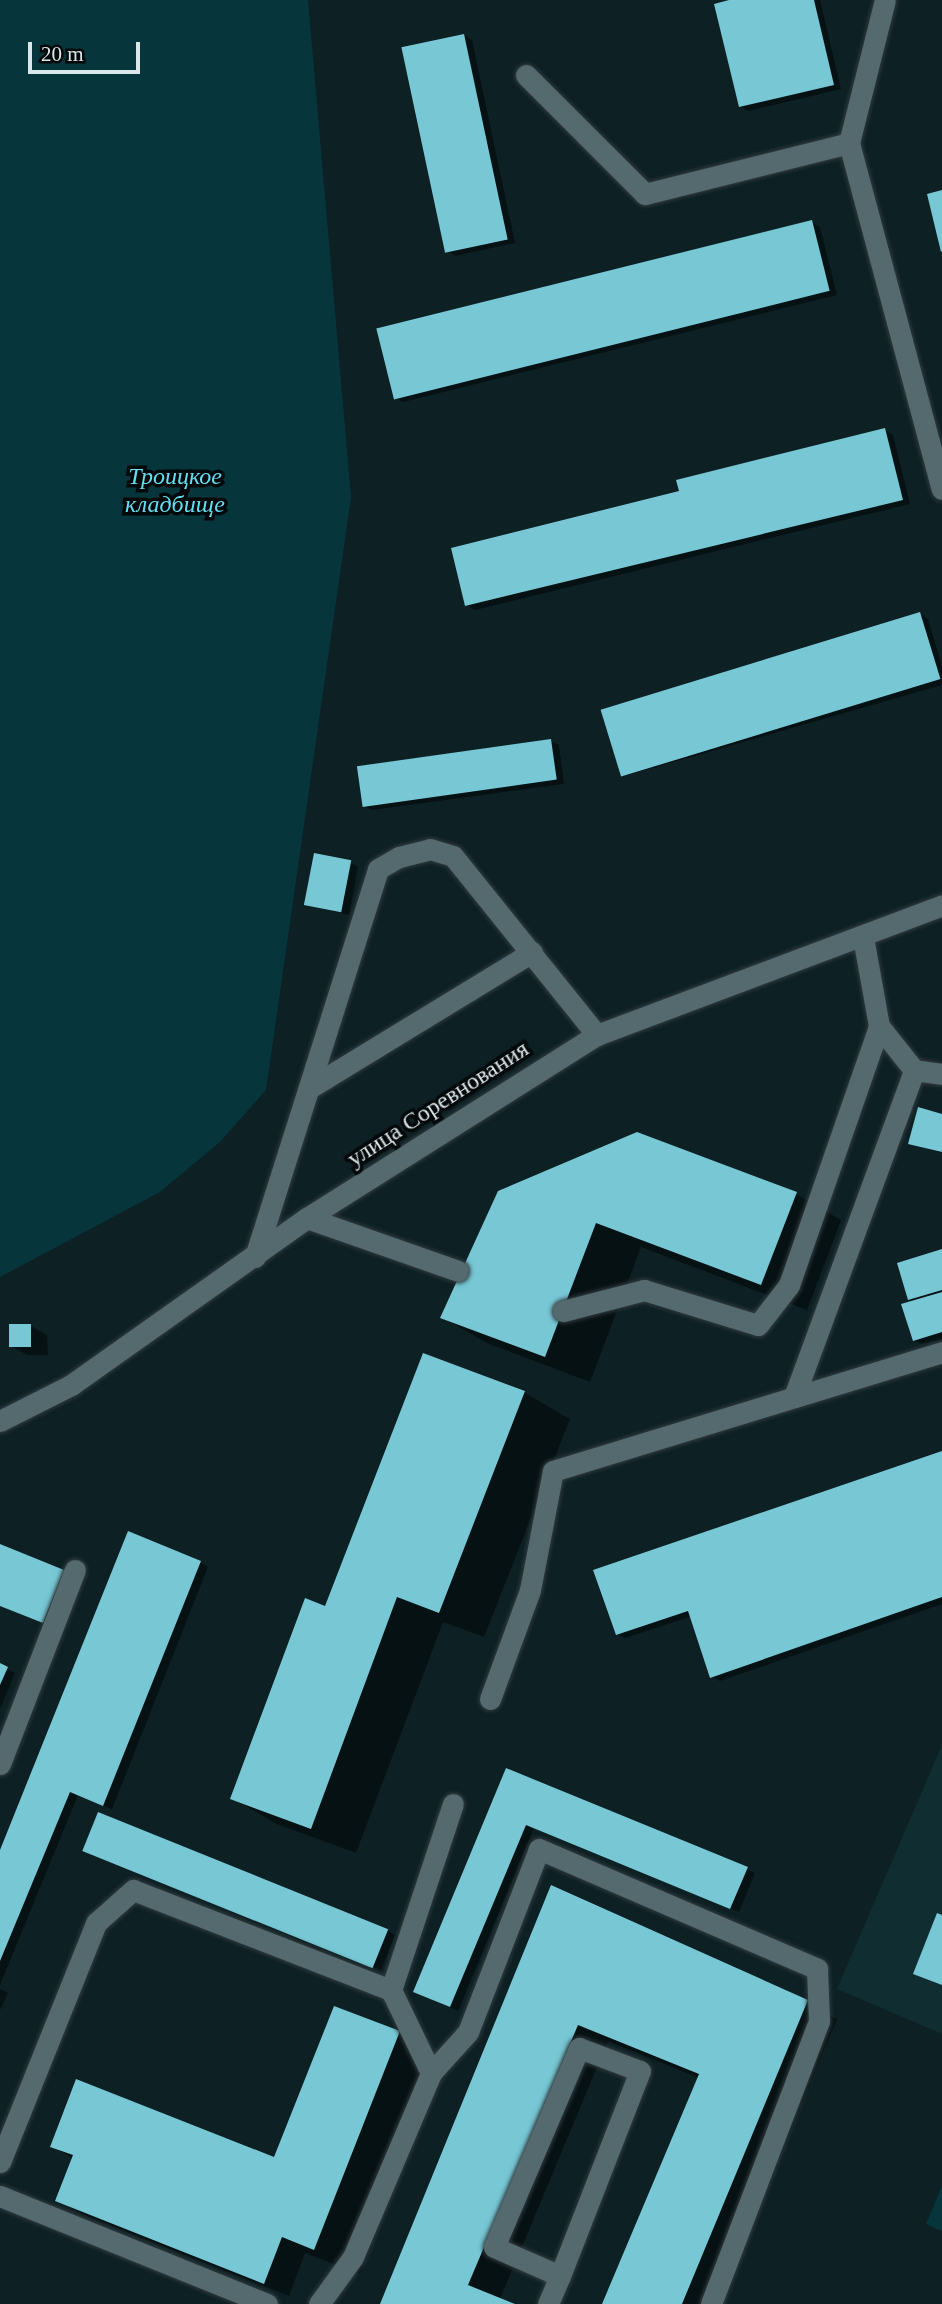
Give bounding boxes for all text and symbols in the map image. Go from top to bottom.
scale bar [32,28,144,72]
text: 20 m [41,42,84,66]
park label: Троицкое кладбище [125,463,225,519]
street label: улица Соревнования [342,1035,534,1173]

